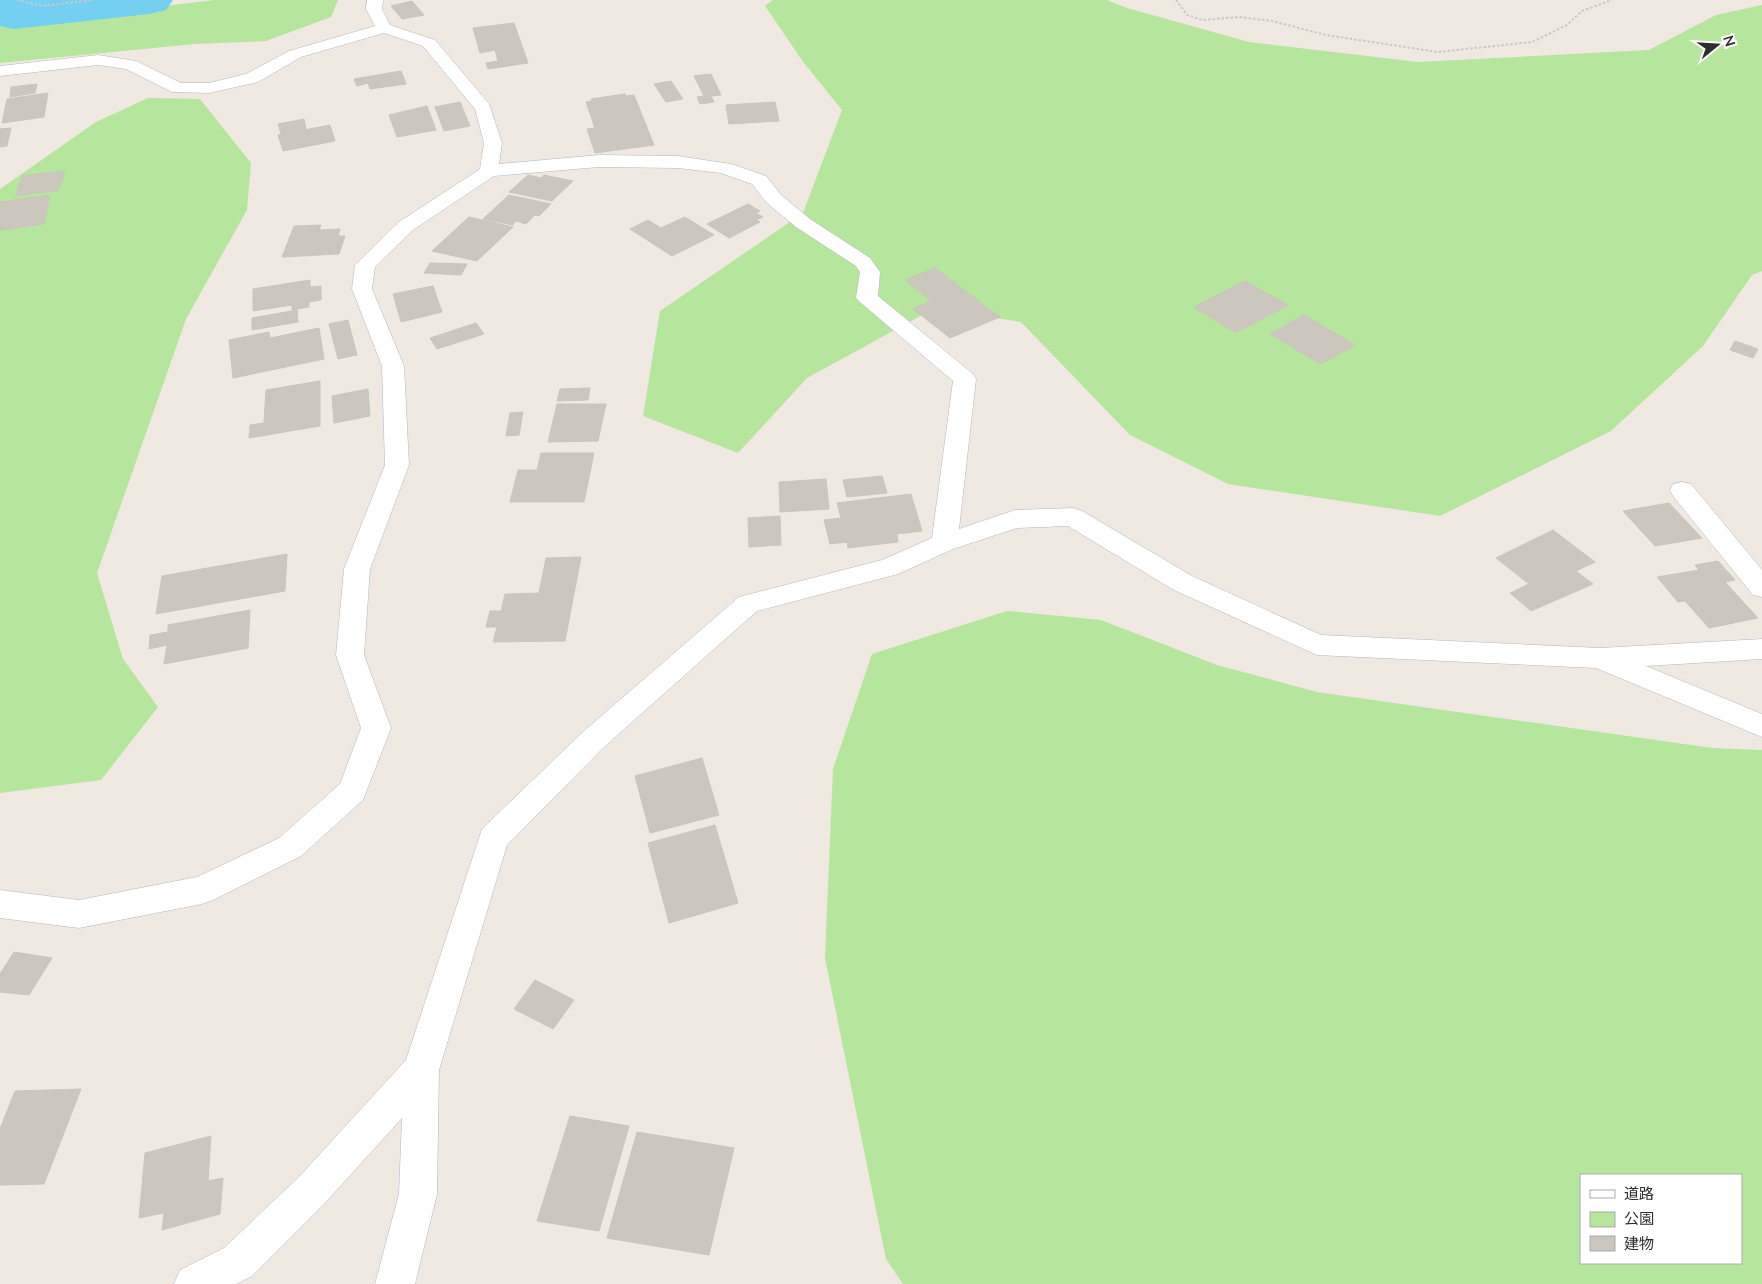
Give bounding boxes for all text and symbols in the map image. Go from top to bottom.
north arrow [1692,20,1742,70]
text: N [1718,33,1740,49]
legend [1580,1174,1742,1264]
text: 道路 [1624,1184,1654,1204]
text: 公園 [1624,1209,1654,1229]
text: 建物 [1624,1234,1654,1254]

